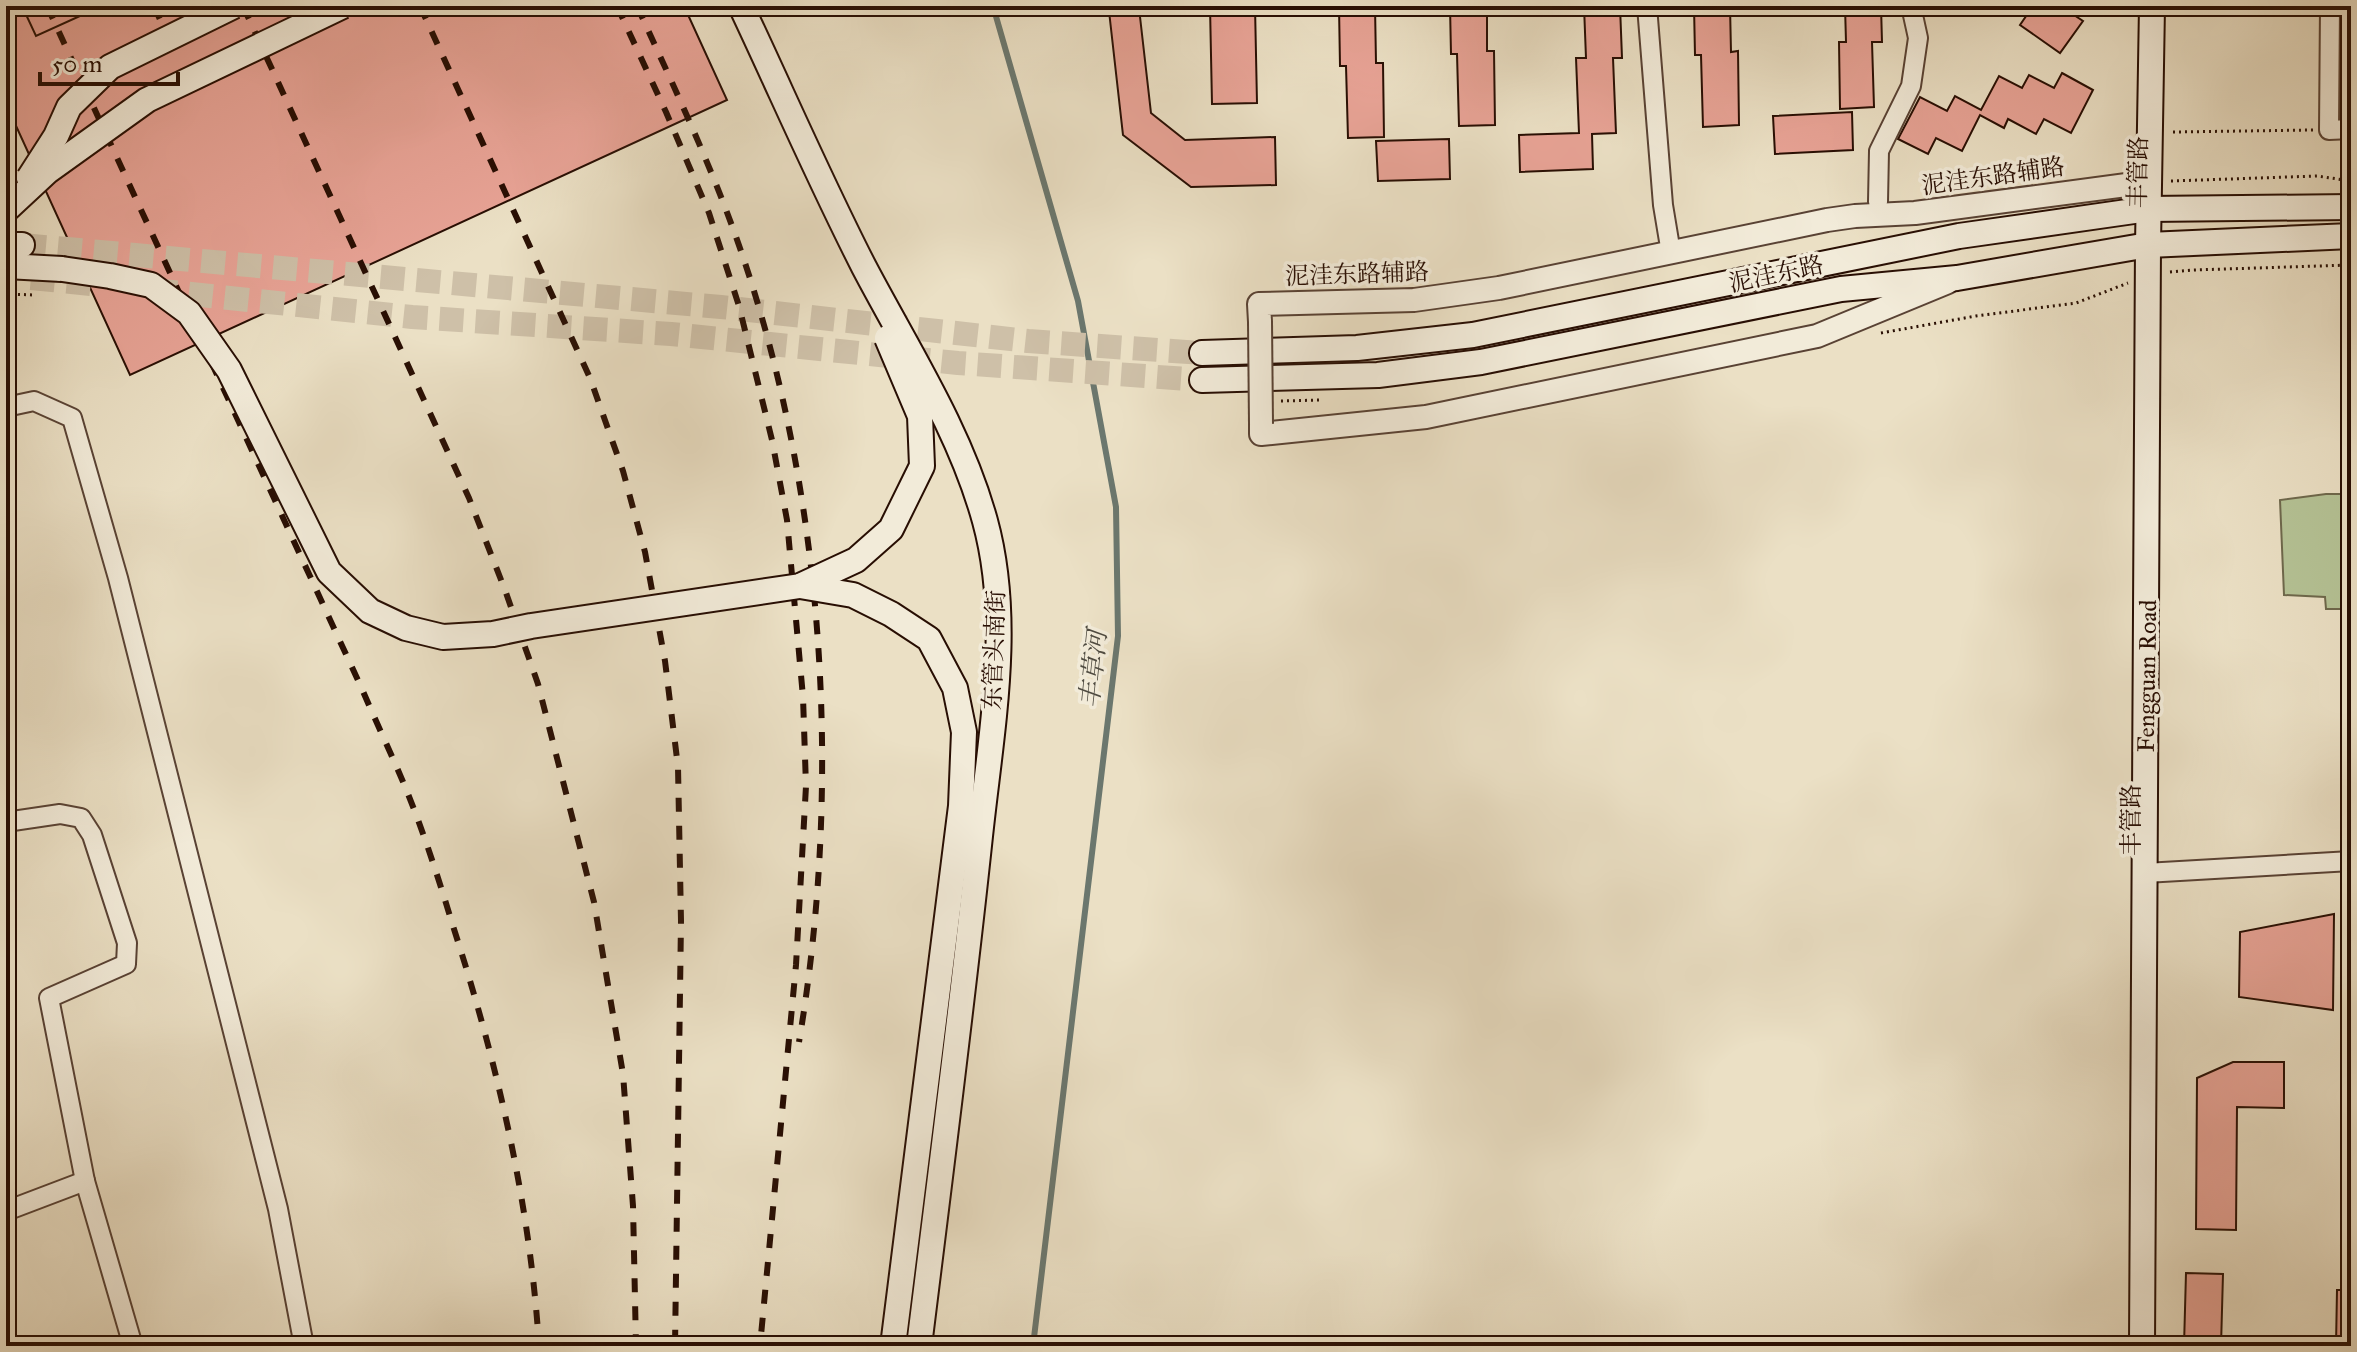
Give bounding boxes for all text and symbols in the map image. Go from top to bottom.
scale bar [40,36,178,86]
text: 50 m [52,49,102,79]
street label: 丰管路 [2122,136,2154,208]
street label: 泥洼东路辅路 [1920,151,2066,201]
street label: 泥洼东路 [1726,249,1826,299]
street label: 泥洼东路辅路 [1285,256,1429,292]
street label: 东管头南街 [977,590,1011,710]
street label: Fengguan Road [2131,599,2163,753]
water label: 丰草河 [1073,625,1113,709]
street label: 丰管路 [2116,784,2146,856]

